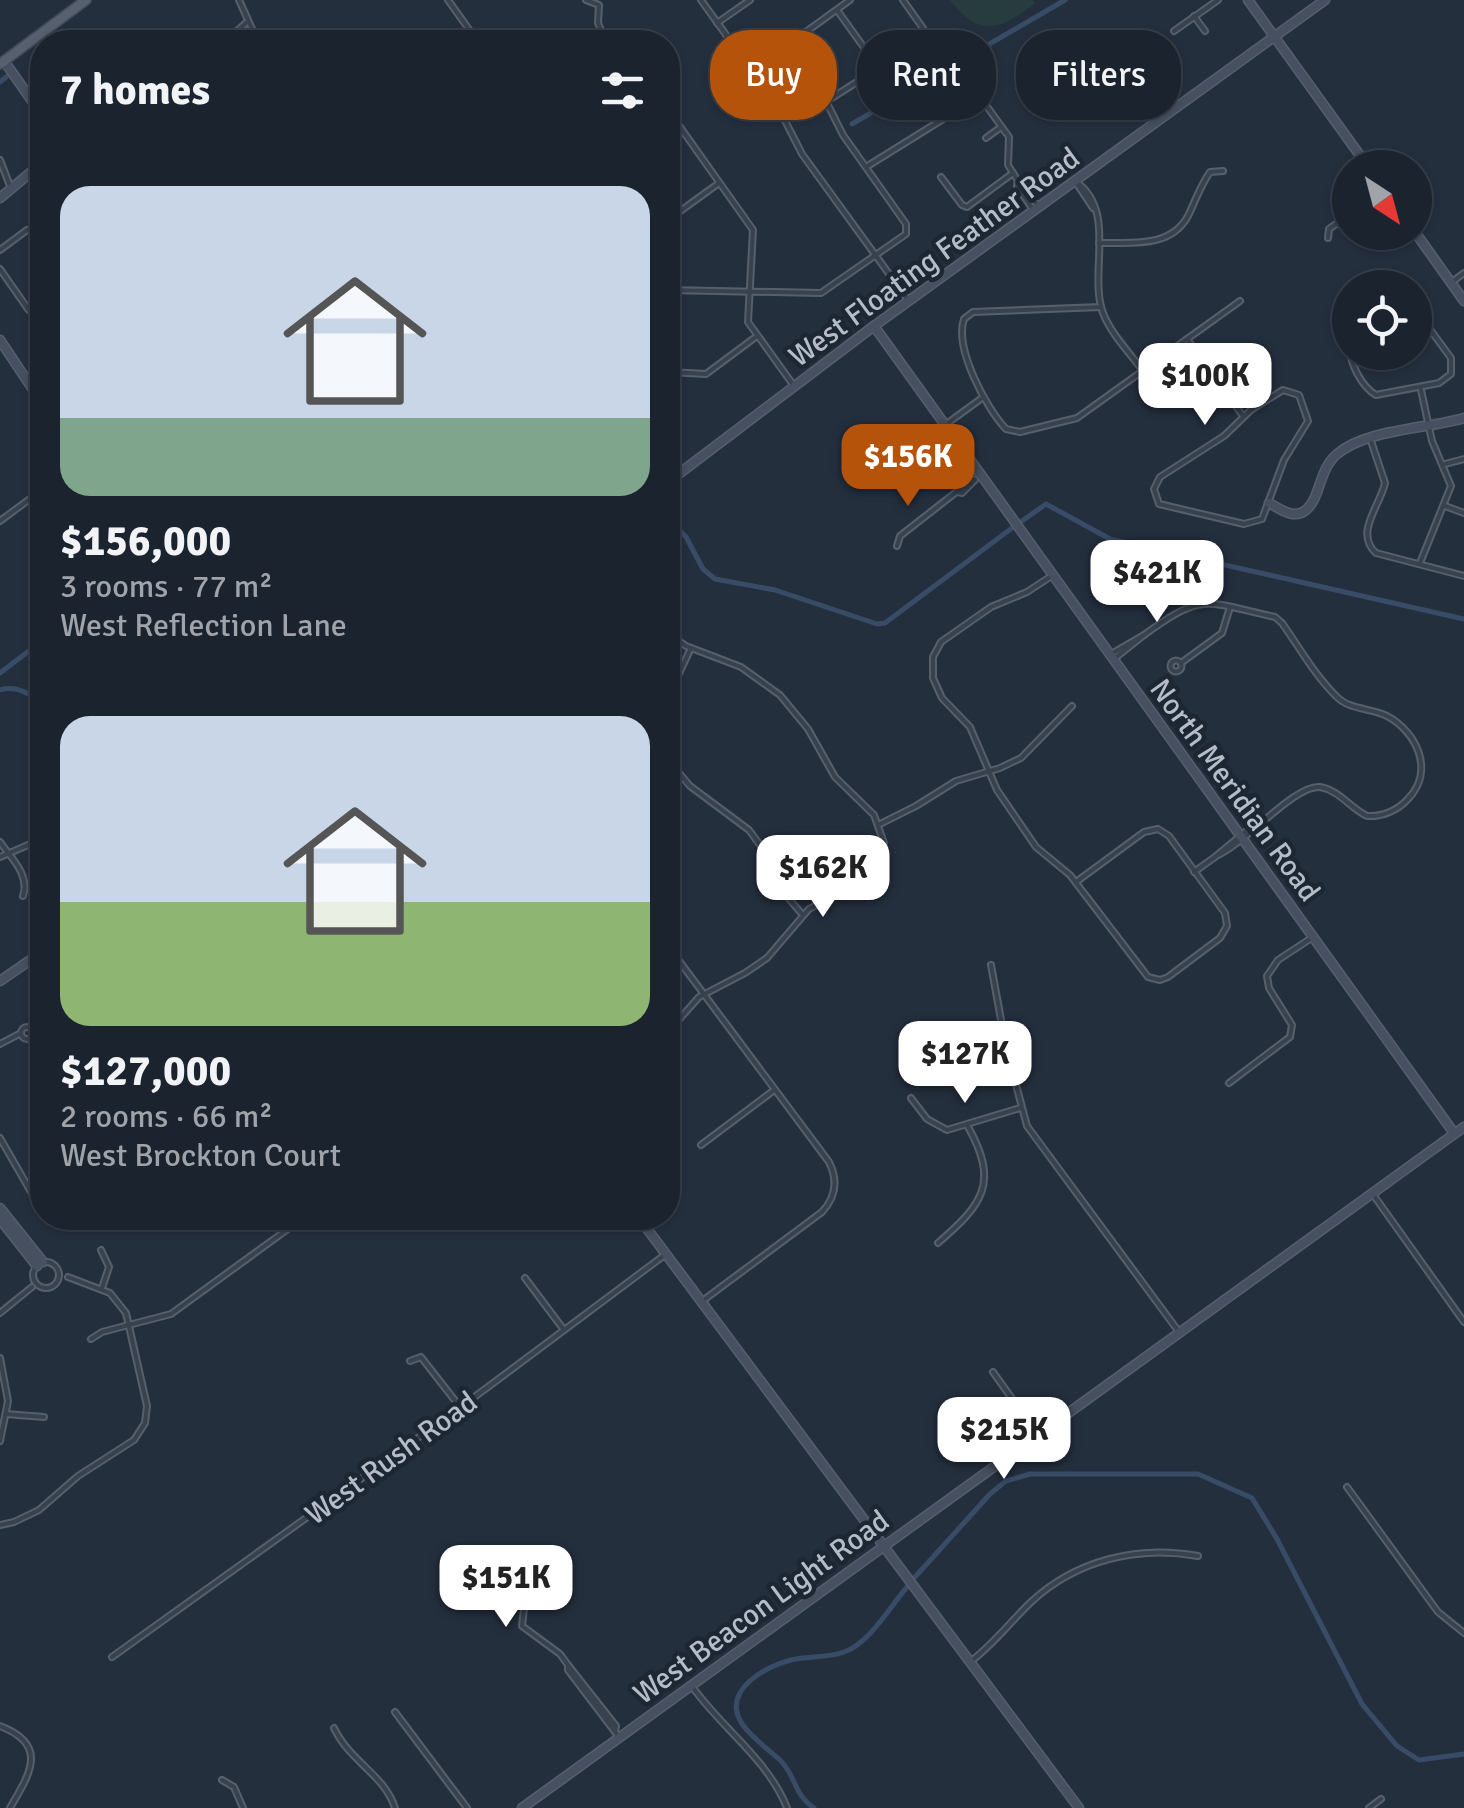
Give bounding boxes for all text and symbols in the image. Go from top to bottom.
chip: Buy [710,30,837,120]
chip: Rent [857,30,996,120]
chip: Filters [1016,30,1181,120]
icon: filters [595,63,650,118]
text: 7 homes [60,65,210,116]
street label: West Floating Feather Road [782,139,1087,375]
north arrow [1332,150,1432,250]
map controls [1332,150,1432,370]
icon: home [265,251,445,431]
button: locate [1332,270,1432,370]
pin: $100K [1135,343,1275,428]
text: $100K [1161,356,1249,395]
pin: $156K [838,424,978,509]
text: $156K [864,437,952,476]
text: $156,000 [60,516,231,567]
pin: $421K [1087,540,1227,625]
text: $421K [1113,553,1201,592]
text: 3 rooms · 77 m² [60,567,273,606]
text: West Reflection Lane [60,606,347,645]
street label: North Meridian Road [1141,672,1328,909]
icon: home [265,781,445,961]
pin: $162K [753,835,893,920]
text: $162K [779,848,867,887]
pin: $127K [895,1021,1035,1106]
text: $127K [921,1034,1009,1073]
text: $127,000 [60,1046,231,1097]
text: 2 rooms · 66 m² [60,1097,273,1136]
text: West Brockton Court [60,1136,341,1175]
street label: West Rush Road [298,1384,485,1533]
pin: $215K [934,1397,1074,1482]
text: $215K [960,1410,1048,1449]
street label: West Beacon Light Road [626,1502,896,1713]
pin: $151K [436,1545,576,1630]
text: $151K [462,1558,550,1597]

